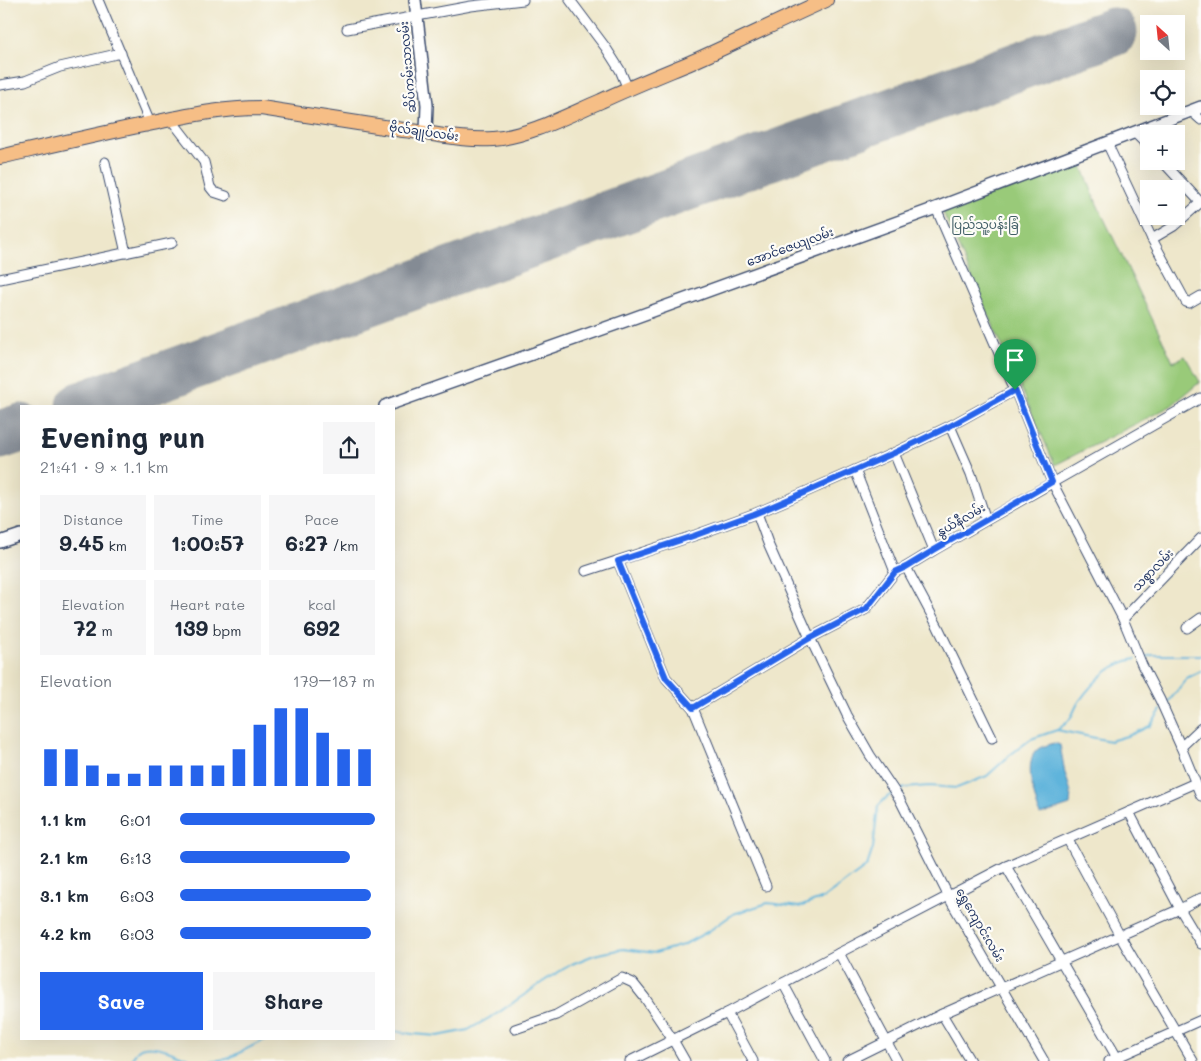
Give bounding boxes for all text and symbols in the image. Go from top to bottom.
north arrow [1140,15,1185,60]
map controls [1140,15,1185,225]
street label: ဆိပ်ကမ်းသာလမ်း [395,20,419,114]
button: locate [1140,70,1185,115]
street label: ဗိုလ်ချုပ်လမ်း [388,118,460,147]
button: + [1140,125,1185,170]
button: − [1140,180,1185,225]
park label: ပြည်သူ့ပန်းခြံ [951,216,1019,235]
street label: အောင်ဇေယျလမ်း [744,223,836,272]
pin [994,339,1036,390]
icon: arrive [1001,346,1029,374]
text: Evening run [40,419,205,455]
button: share [323,422,375,474]
text: 21:41 · 9 × 1.1 km [40,456,169,477]
street label: နွယ်နီလမ်း [933,499,989,542]
text: Distance [63,510,123,529]
text: Time [192,510,223,529]
text: Pace [305,510,339,529]
text: 9.45 [59,529,104,556]
text: 1:00:57 [171,529,244,556]
text: 6:27 [285,529,328,556]
text: km [104,536,127,555]
text: /km [328,536,358,555]
street label: သစ္စာလမ်း [1128,545,1179,596]
text: Elevation [62,595,125,614]
text: Heart rate [170,595,245,614]
text: kcal [308,595,336,614]
text: 72 [74,614,97,641]
text: 139 [174,614,208,641]
text: 692 [303,614,340,641]
text: m [97,621,113,640]
text: bpm [208,621,241,640]
text: Elevation [40,670,112,691]
text: 179–187 m [293,670,375,691]
text: 1.1 km [40,809,86,830]
text: 6:01 [120,809,152,830]
text: 2.1 km [40,847,88,868]
text: 6:13 [120,847,151,868]
text: 3.1 km [40,885,89,906]
text: 6:03 [120,885,154,906]
street label: ရွှေကျောင်းလမ်း [951,885,1009,966]
text: 4.2 km [40,923,91,944]
text: 6:03 [120,923,154,944]
button: Save [40,972,203,1030]
button: Share [213,972,375,1030]

